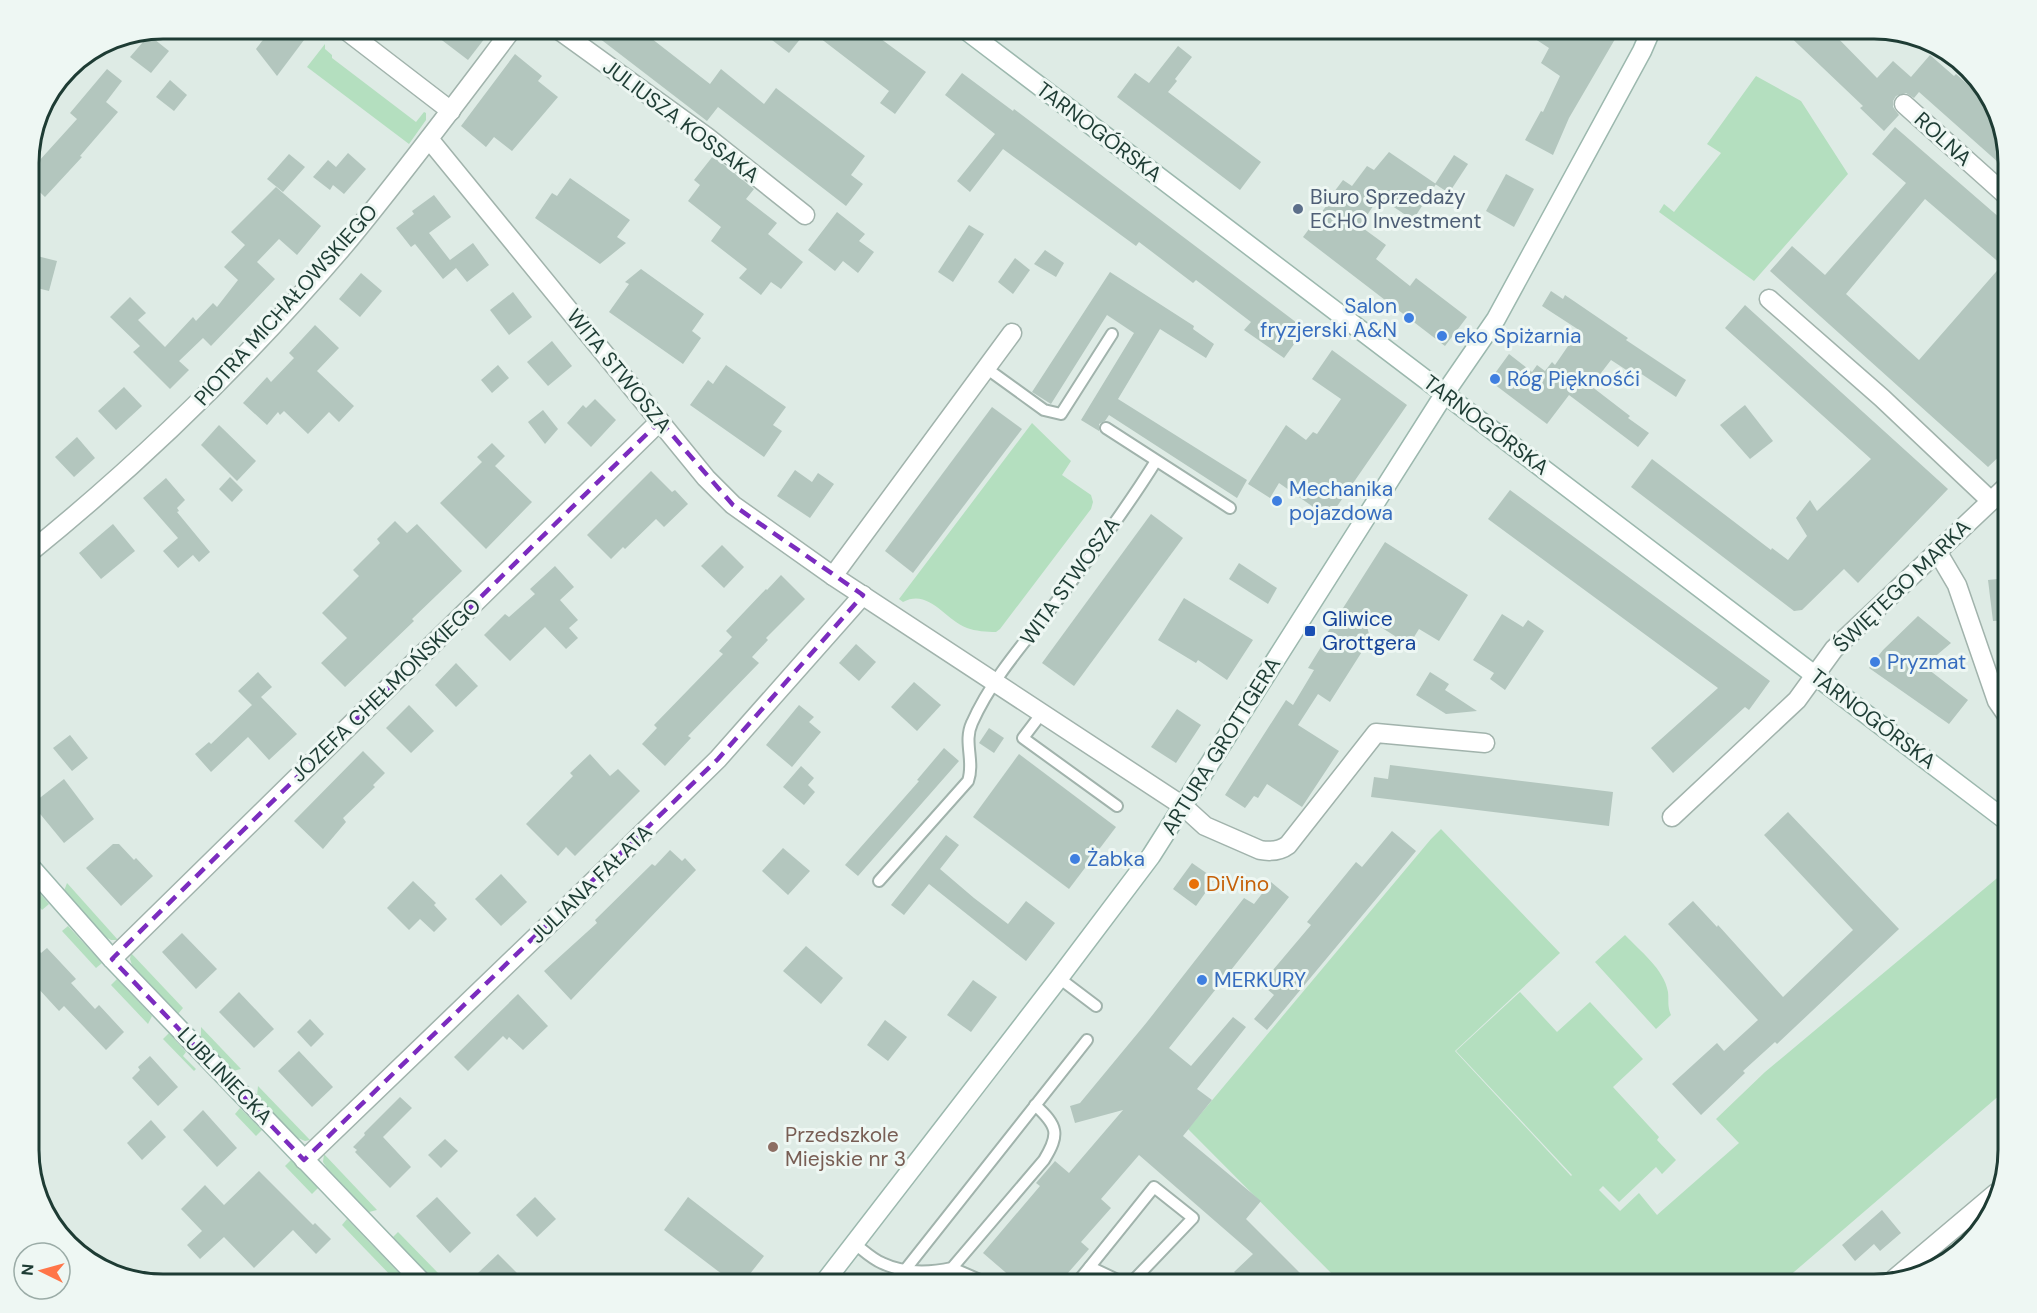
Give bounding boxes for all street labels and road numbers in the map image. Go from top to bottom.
street label: JULIUSZA KOSSAKA [597,53,765,189]
street label: TARNOGÓRSKA [1031,76,1168,188]
street label: ROLNA [1908,106,1978,172]
street label: PIOTRA MICHAŁOWSKIEGO [188,198,384,412]
street label: WITA STWOSZA [560,303,678,439]
street label: TARNOGÓRSKA [1418,369,1555,481]
street label: WITA STWOSZA [1014,511,1126,651]
street label: ŚWIĘTEGO MARKA [1827,513,1977,659]
street label: JÓZEFA CHEŁMOŃSKIEGO [285,592,487,788]
street label: ARTURA GROTTGERA [1155,652,1287,840]
street label: TARNOGÓRSKA [1805,663,1942,775]
street label: JULIANA FAŁATA [524,818,658,950]
street label: LUBLINIECKA [171,1021,279,1131]

